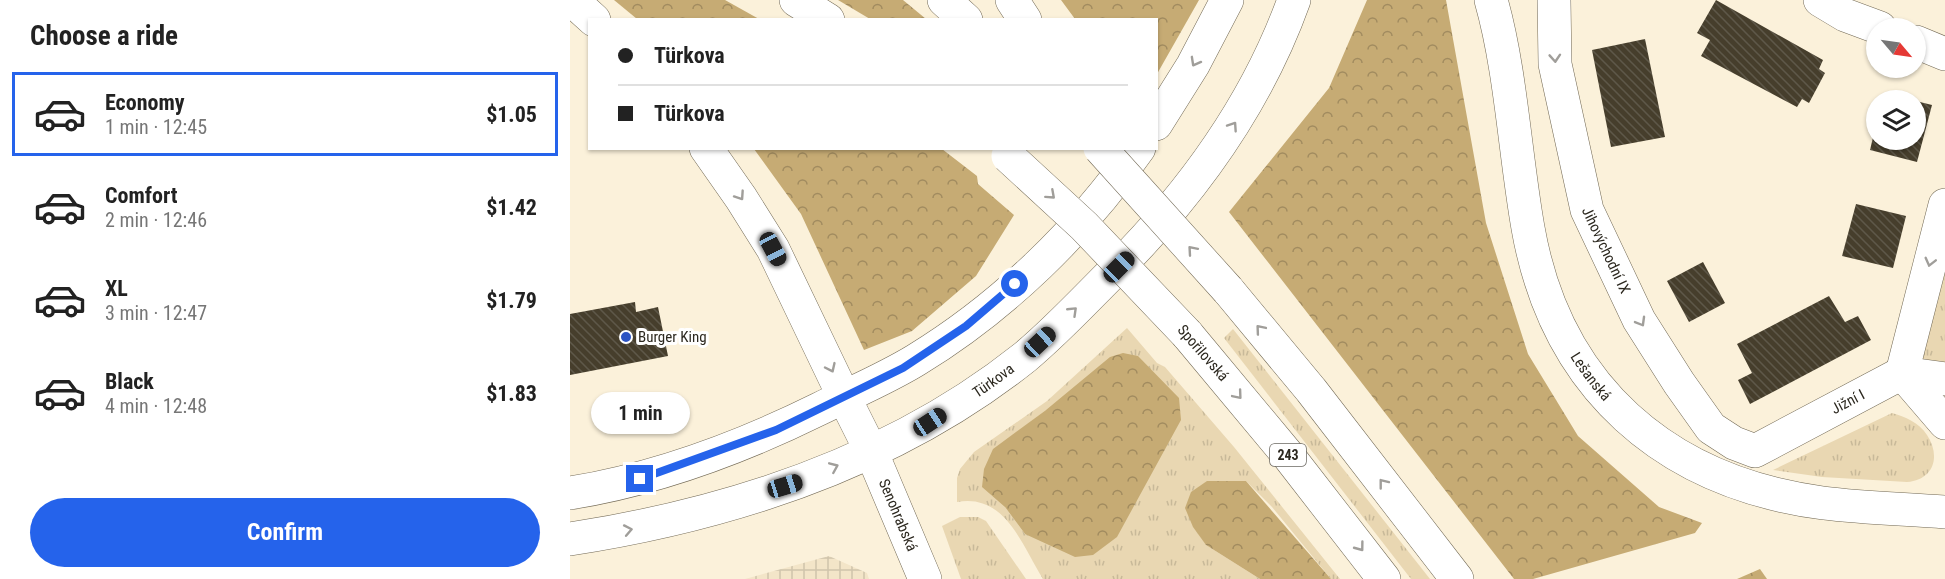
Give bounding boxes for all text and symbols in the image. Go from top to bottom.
north arrow [1866,18,1926,78]
map controls [1866,18,1926,150]
text: Choose a ride [30,20,178,52]
text: Türkova [654,43,725,68]
one-way arrow [1548,54,1561,63]
one-way arrow [1190,56,1202,66]
icon: car [33,87,87,141]
text: Economy [105,90,185,115]
button: layers [1866,90,1926,150]
text: Türkova [654,101,725,126]
text: $1.05 [486,102,537,127]
text: 1 min · 12:45 [105,115,207,139]
one-way arrow [1226,121,1237,132]
icon: car [33,180,87,234]
text: Comfort [105,183,178,208]
one-way arrow [1045,188,1055,199]
one-way arrow [733,189,744,200]
text: $1.42 [486,195,537,220]
street label: Jihovýchodní IX [1578,204,1634,296]
text: 2 min · 12:46 [105,208,207,232]
car [757,229,789,269]
one-way arrow [1188,246,1199,257]
car [1100,248,1138,286]
one-way arrow [1925,257,1938,267]
route start [1001,270,1028,297]
icon: car [33,273,87,327]
text: XL [105,276,128,301]
text: $1.79 [486,288,537,313]
text: 3 min · 12:47 [105,301,207,325]
one-way arrow [1067,307,1077,318]
one-way arrow [1634,315,1645,326]
street label: Spořilovská [1174,321,1232,385]
car [1021,323,1059,361]
one-way arrow [1256,325,1267,336]
place label: Burger King [638,328,707,346]
marker: Burger King [619,330,633,344]
street label: Lešanská [1567,349,1615,405]
street label: Türkova [969,360,1018,401]
one-way arrow [823,362,835,373]
icon: car [33,366,87,420]
text: Black [105,369,154,394]
text: $1.83 [486,381,537,406]
street label: Jižní I [1828,386,1868,418]
one-way arrow [1231,388,1242,399]
callout: 1 min [590,392,689,434]
text: 4 min · 12:48 [105,394,207,418]
text: 1 min [618,401,663,425]
car [910,405,950,439]
road number: 243 [1270,444,1306,466]
one-way arrow [828,462,839,474]
route end [626,465,653,492]
car [765,472,805,500]
street label: Senohrabská [875,476,921,554]
one-way arrow [1379,479,1390,490]
button: Confirm [30,498,540,567]
one-way arrow [622,524,632,537]
one-way arrow [1353,541,1364,552]

